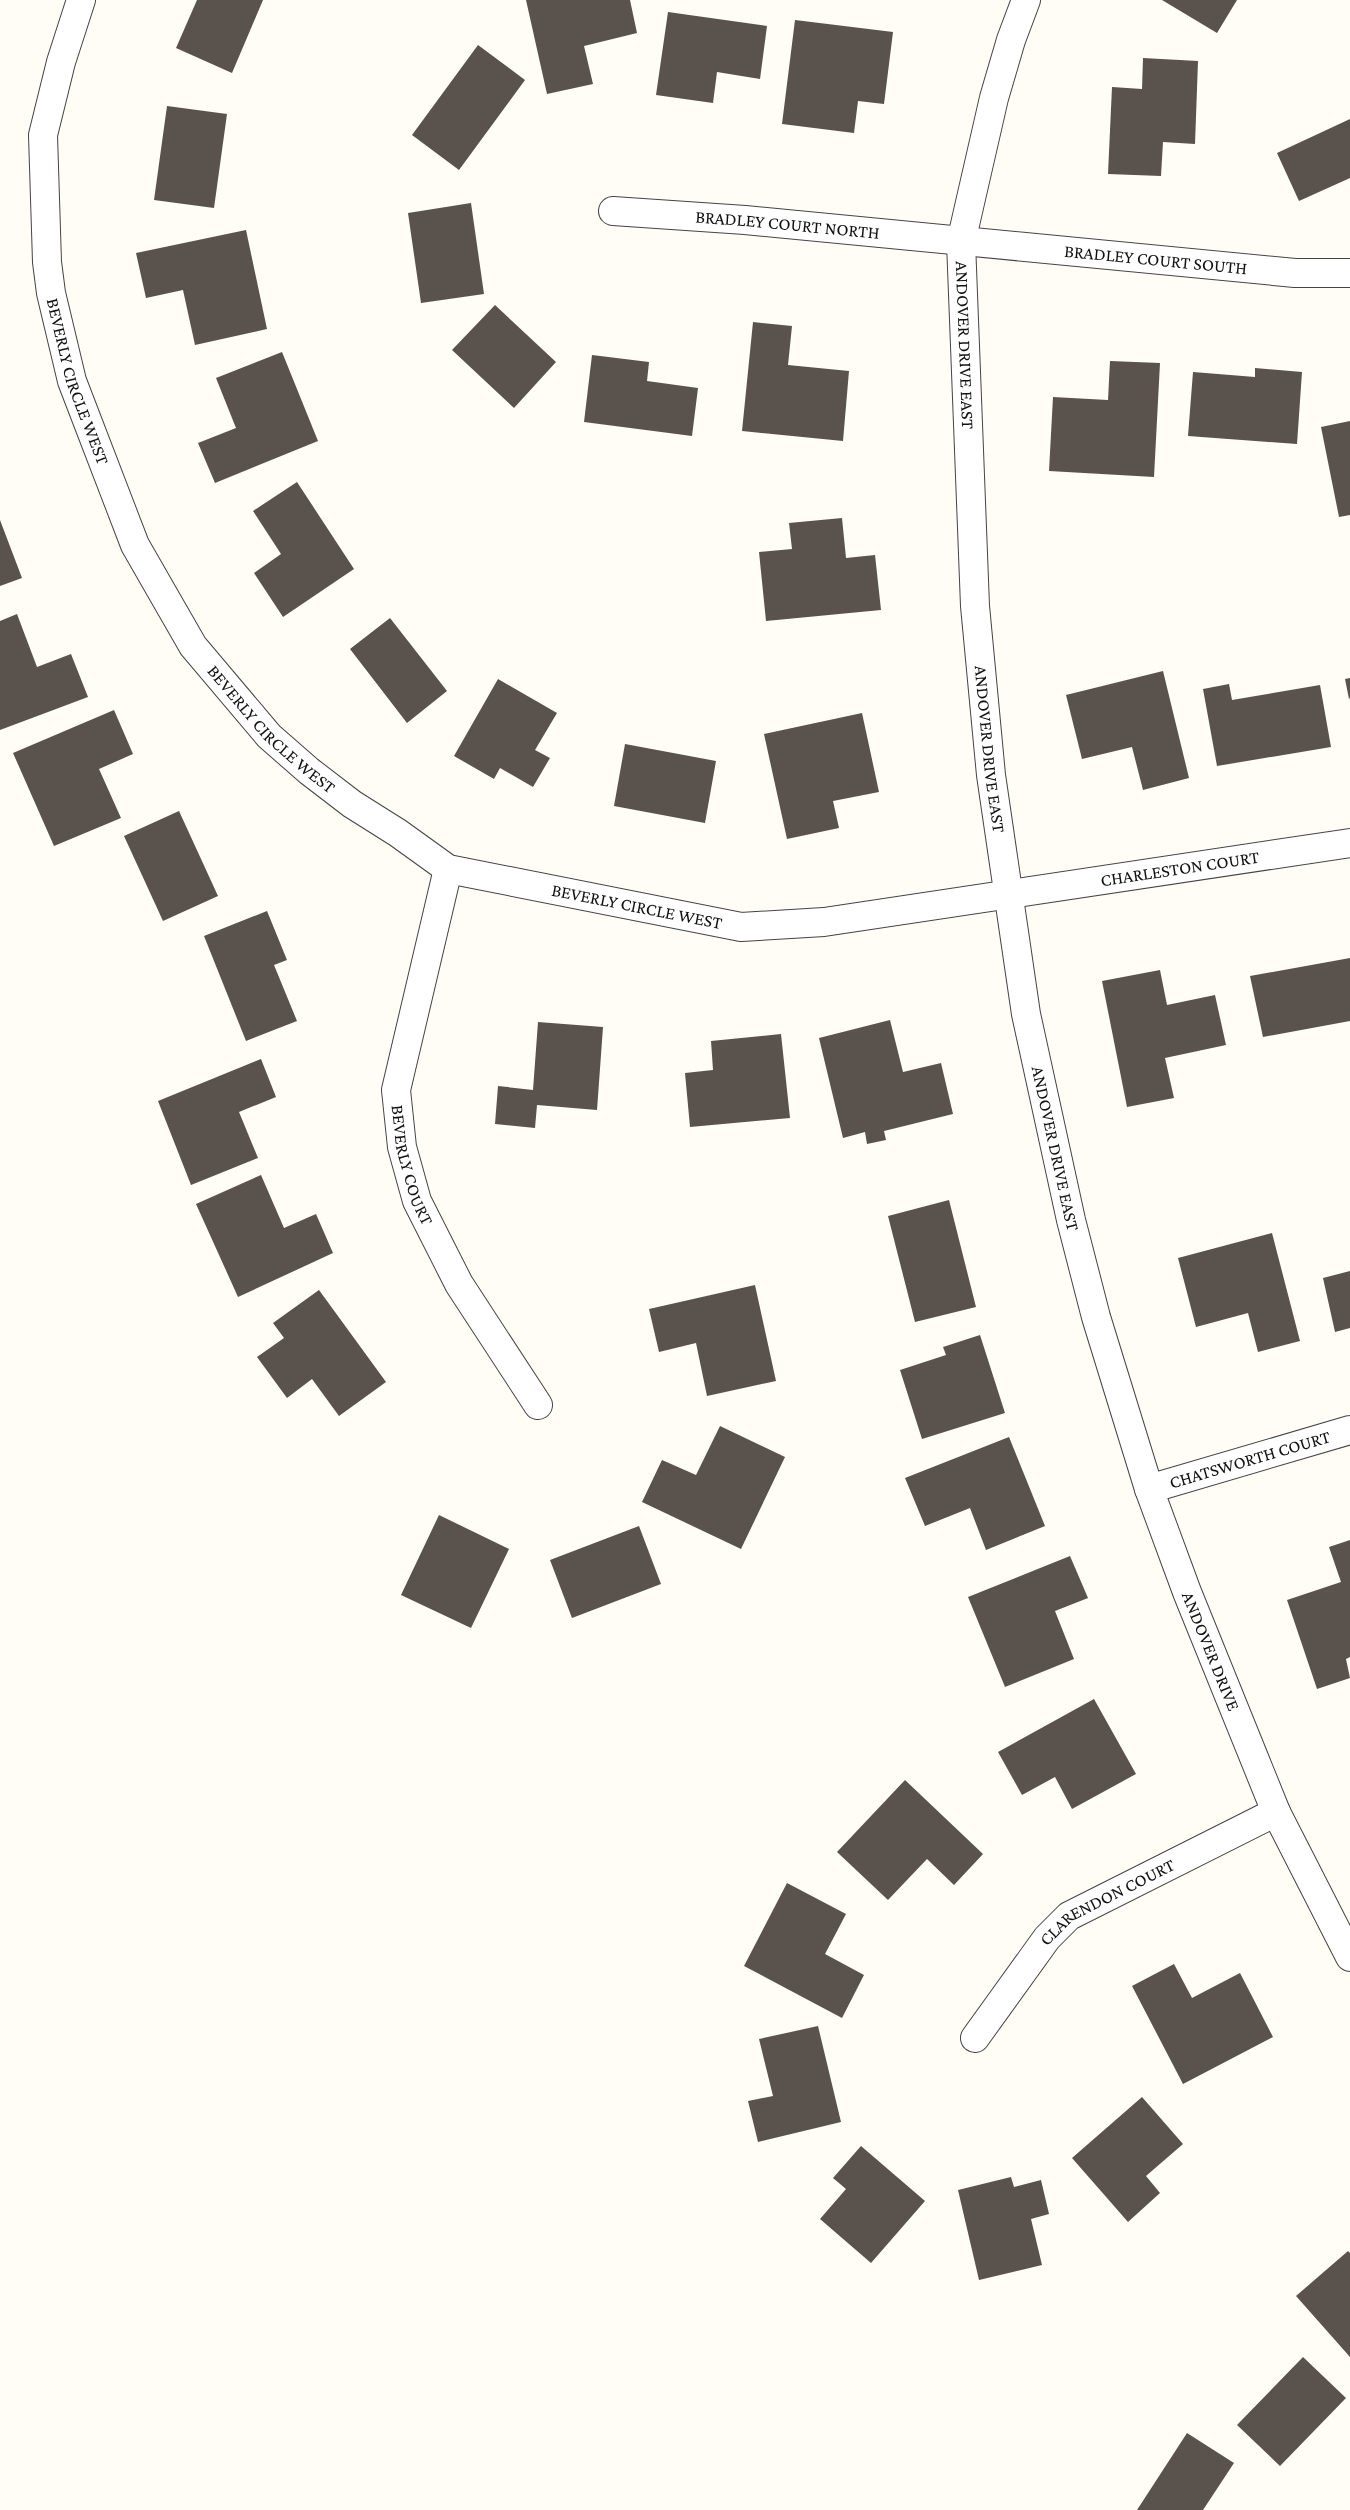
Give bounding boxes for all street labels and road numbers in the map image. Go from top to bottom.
street label: BRADLEY COURT NORTH [695,207,881,243]
street label: BRADLEY COURT SOUTH [1063,241,1248,278]
street label: ANDOVER DRIVE EAST [952,261,978,430]
street label: BEVERLY CIRCLE WEST [43,296,113,467]
street label: BEVERLY CIRCLE WEST [203,661,339,798]
street label: ANDOVER DRIVE EAST [971,664,1009,834]
street label: CHARLESTON COURT [1099,847,1261,890]
street label: BEVERLY CIRCLE WEST [550,880,724,933]
street label: ANDOVER DRIVE EAST [1028,1064,1083,1233]
street label: BEVERLY COURT [388,1104,438,1229]
street label: CHATSWORTH COURT [1167,1426,1333,1492]
street label: ANDOVER DRIVE [1178,1589,1244,1714]
street label: CLARENDON COURT [1035,1855,1178,1949]

